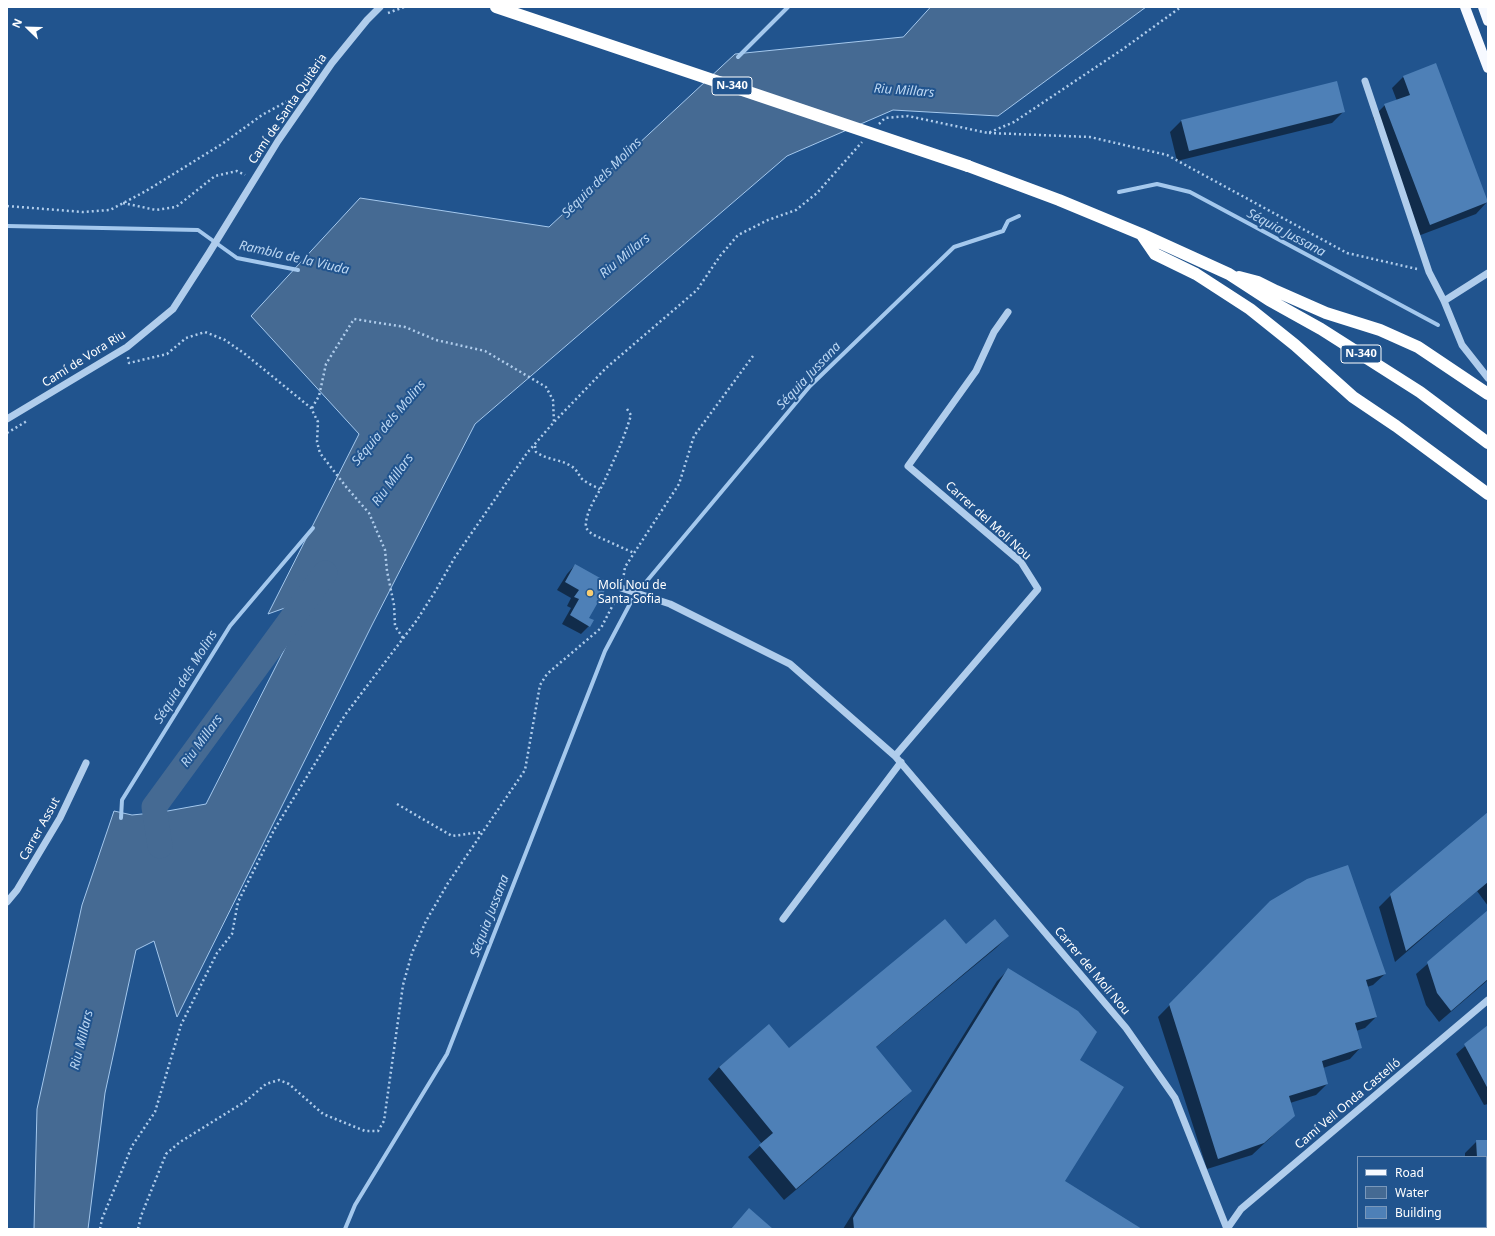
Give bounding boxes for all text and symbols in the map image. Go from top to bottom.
north arrow [8,8,48,48]
text: N [8,16,25,30]
street label: Camí de Santa Quitèria [246,51,330,167]
road number: N-340 [712,77,752,95]
water label: Riu Millars [873,81,935,101]
water label: Séquia dels Molins [559,135,645,221]
water label: Séquia Jussana [1244,206,1328,260]
water label: Riu Millars [597,230,653,282]
water label: Rambla de la Viuda [238,238,350,278]
street label: Camí de Vora Riu [40,328,128,390]
water label: Séquia Jussana [774,339,844,413]
road number: N-340 [1341,345,1381,363]
water label: Séquia dels Molins [349,377,429,469]
water label: Riu Millars [369,451,417,509]
street label: Carrer del Molí Nou [942,479,1034,563]
place label: Molí Nou de Santa Sofia [598,579,667,607]
marker: Molí Nou de Santa Sofia [585,588,595,598]
water label: Séquia dels Molins [151,628,221,726]
water label: Riu Millars [178,712,226,770]
street label: Carrer Assut [17,795,63,863]
water label: Séquia Jussana [467,873,513,959]
street label: Carrer del Molí Nou [1051,924,1133,1018]
water label: Riu Millars [67,1009,97,1071]
street label: Camí Vell Onda Castelló [1292,1056,1404,1152]
legend [1357,1156,1487,1228]
text: Road [1395,1164,1424,1181]
text: Water [1395,1184,1429,1201]
text: Building [1395,1204,1442,1221]

